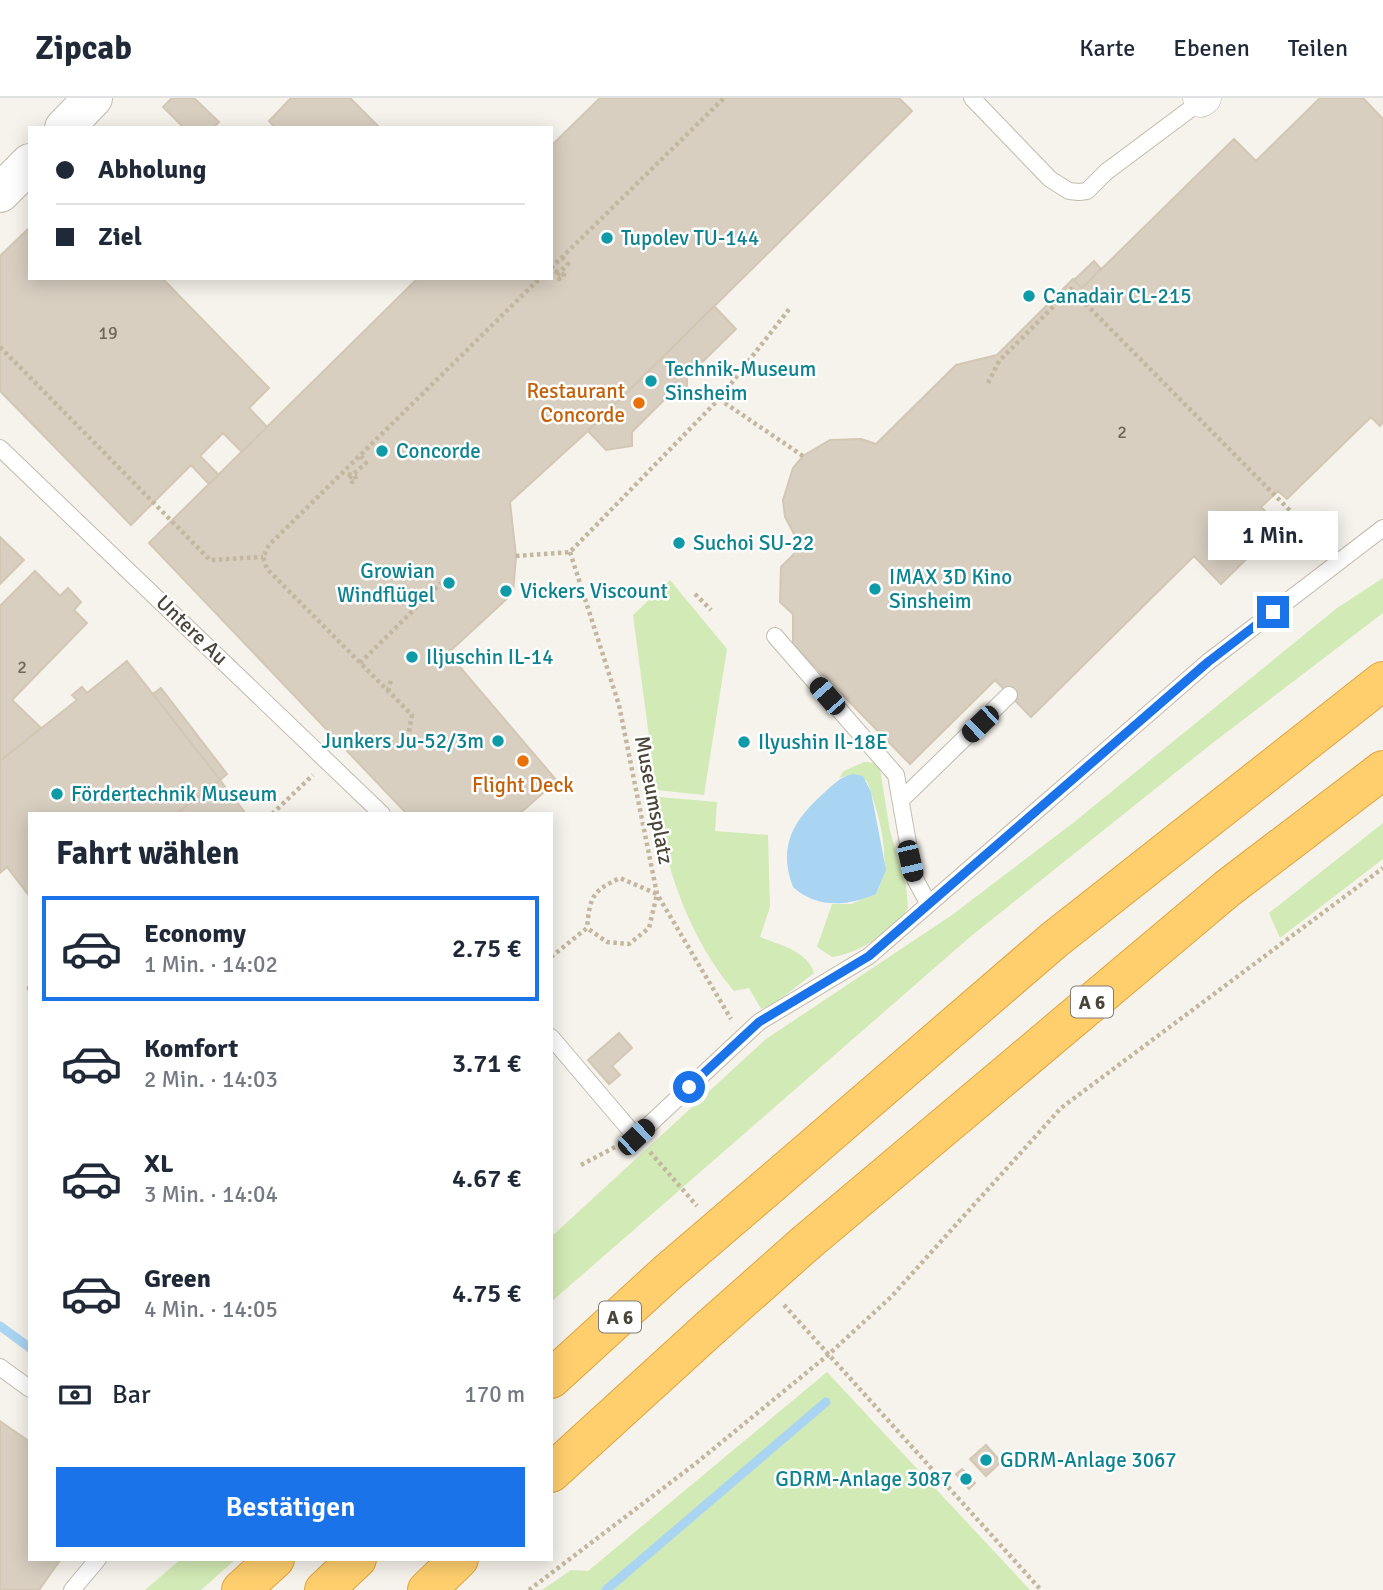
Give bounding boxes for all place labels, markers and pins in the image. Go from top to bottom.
place label: Tupolev TU-144 [621,225,759,251]
marker: Tupolev TU-144 [599,230,615,246]
place label: Canadair CL-215 [1043,283,1192,309]
marker: Canadair CL-215 [1021,288,1037,304]
place label: Technik-Museum Sinsheim [665,356,816,406]
marker: Technik-Museum Sinsheim [643,373,659,389]
place label: Restaurant Concorde [526,378,625,428]
marker: Restaurant Concorde [631,395,647,411]
place label: Concorde [396,438,481,464]
marker: Concorde [374,443,390,459]
place label: Suchoi SU-22 [693,530,814,556]
marker: Suchoi SU-22 [671,535,687,551]
place label: Growian Windflügel [337,558,435,608]
place label: IMAX 3D Kino Sinsheim [889,564,1012,614]
marker: Growian Windflügel [441,575,457,591]
place label: Vickers Viscount [520,578,668,604]
marker: IMAX 3D Kino Sinsheim [867,581,883,597]
marker: Vickers Viscount [498,583,514,599]
place label: Iljuschin IL-14 [426,644,554,670]
marker: Iljuschin IL-14 [404,649,420,665]
place label: Junkers Ju-52/3m [322,728,484,754]
place label: Ilyushin Il-18E [758,729,888,755]
marker: Junkers Ju-52/3m [490,733,506,749]
marker: Ilyushin Il-18E [736,734,752,750]
marker: Flight Deck [515,753,531,769]
place label: Flight Deck [472,772,574,798]
place label: Fördertechnik Museum [71,781,277,807]
marker: Fördertechnik Museum [49,786,65,802]
place label: GDRM-Anlage 3067 [1000,1447,1177,1473]
marker: GDRM-Anlage 3067 [978,1452,994,1468]
place label: GDRM-Anlage 3087 [775,1466,952,1492]
marker: GDRM-Anlage 3087 [958,1471,974,1487]

